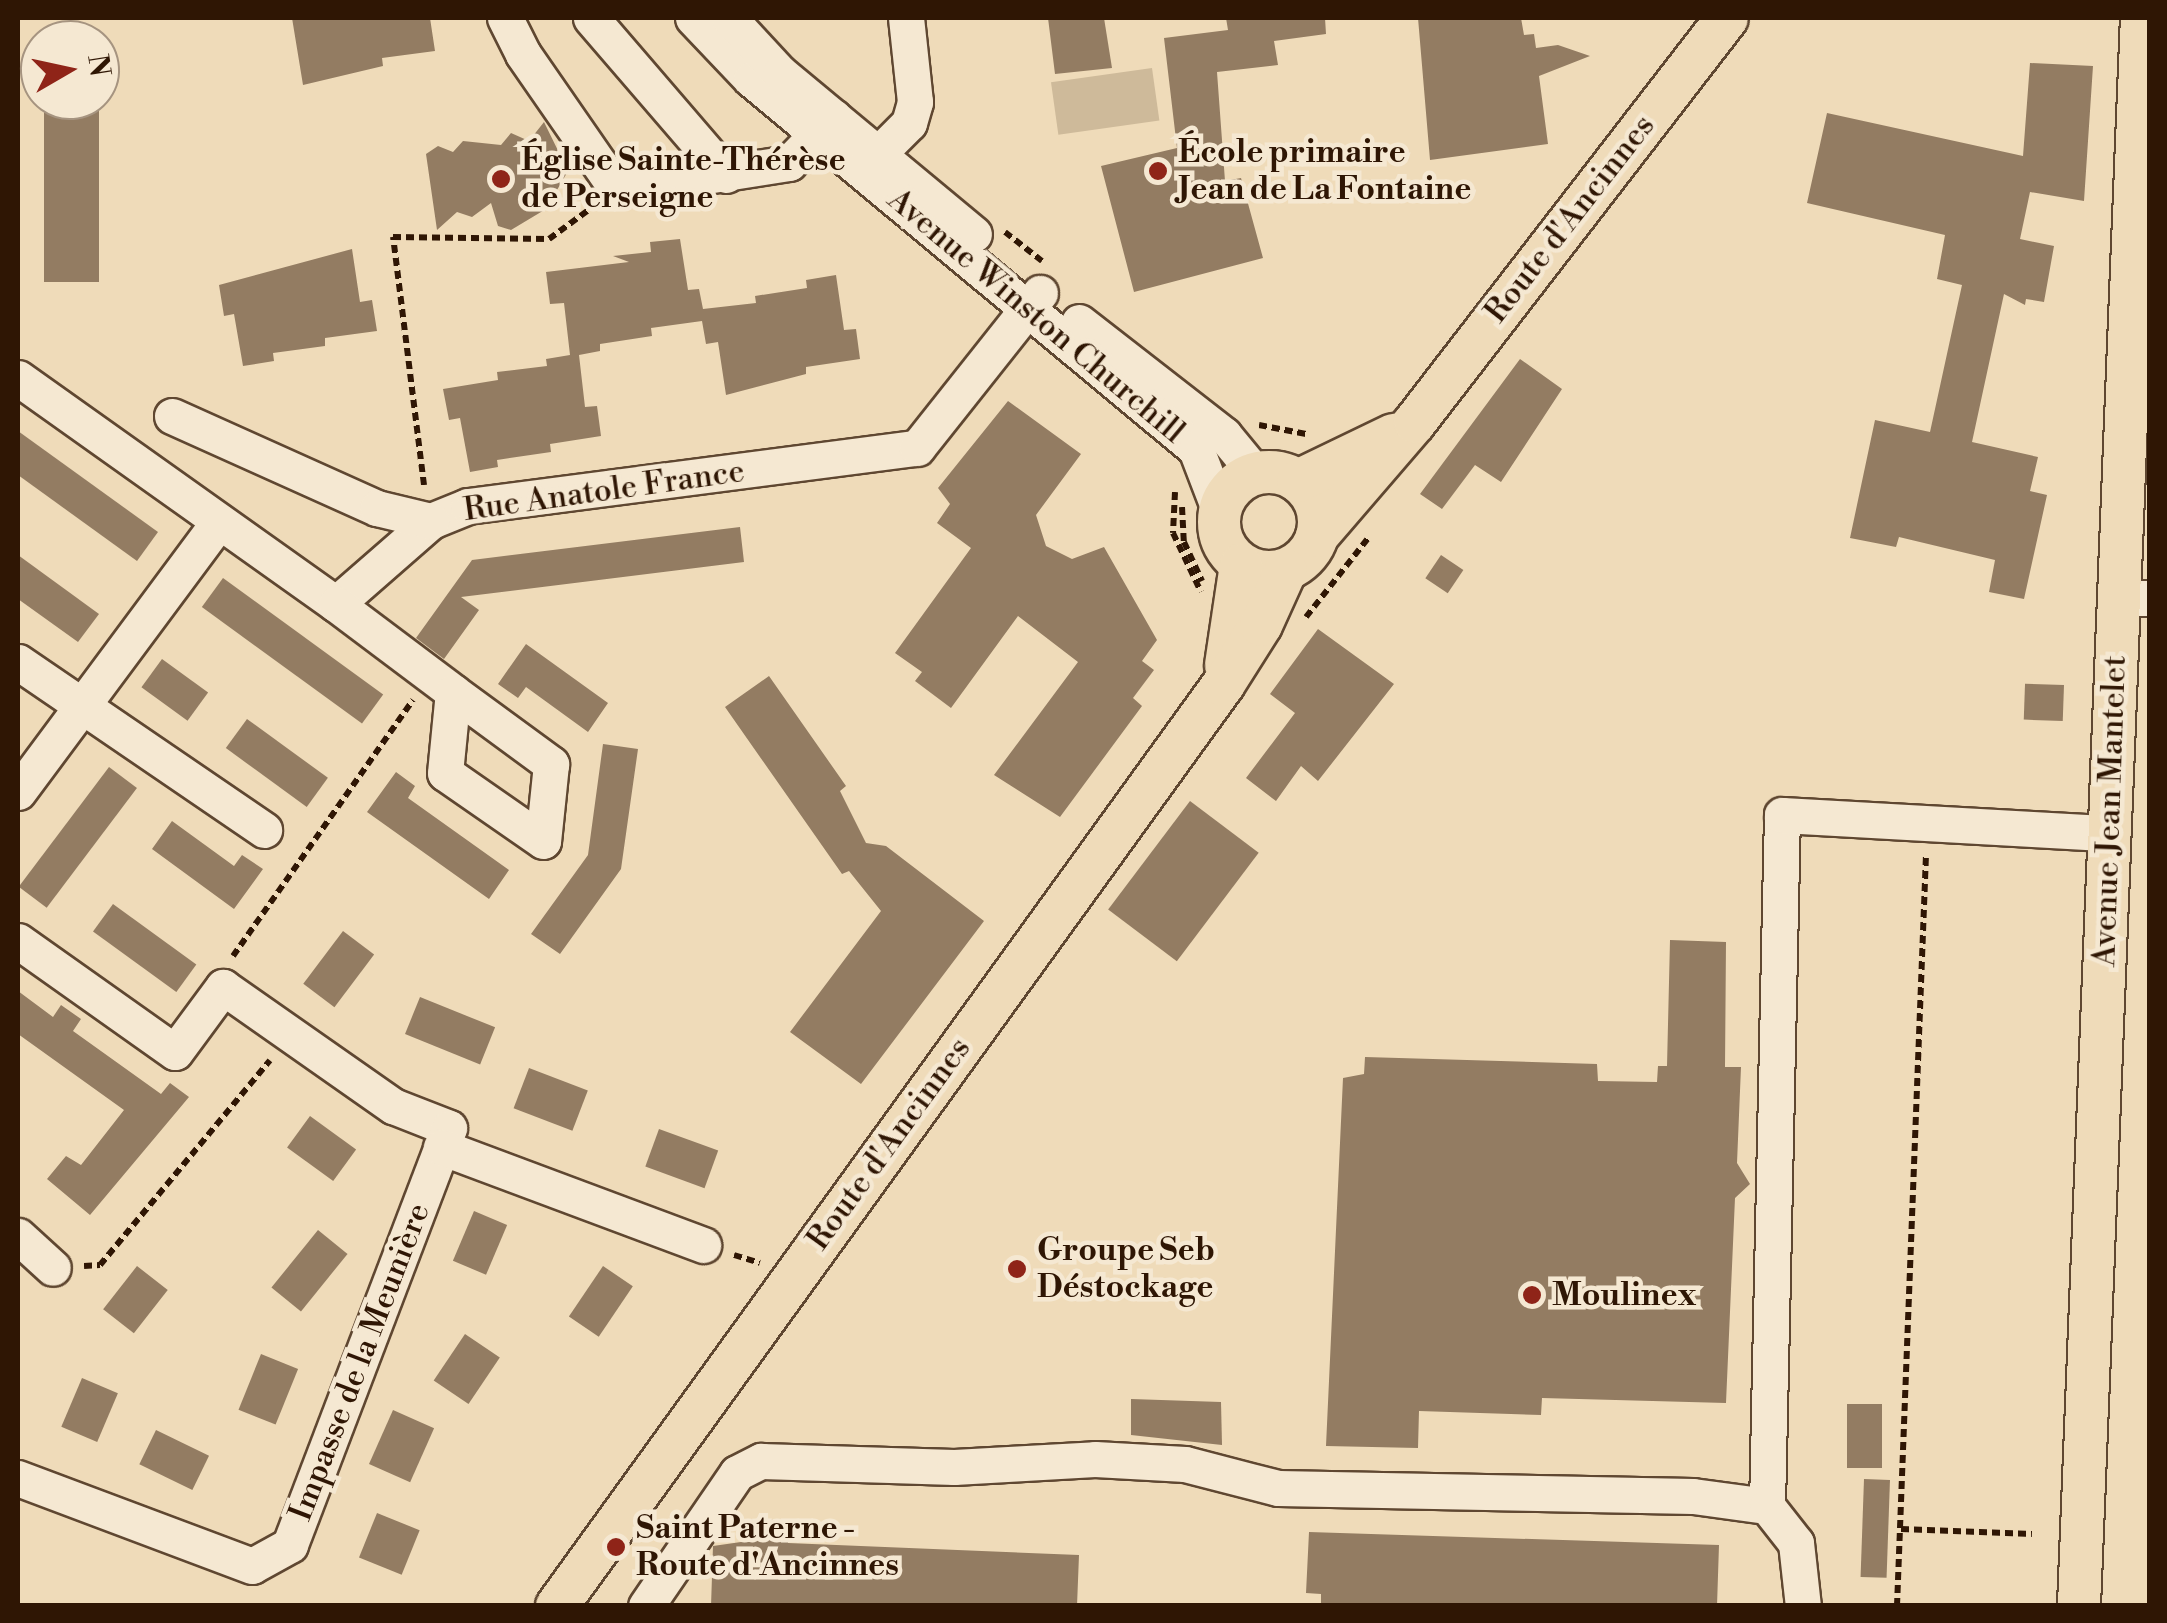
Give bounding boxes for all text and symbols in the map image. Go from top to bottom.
north arrow [20,20,120,120]
text: N [79,52,117,79]
street label: Route d'Ancinnes [1477,107,1663,331]
place label: École primaire Jean de La Fontaine [1178,134,1471,209]
place label: Église Sainte-Thérèse de Perseigne [521,142,846,217]
marker: École primaire Jean de La Fontaine [1147,160,1169,182]
marker: Église Sainte-Thérèse de Perseigne [490,168,512,190]
street label: Avenue Winston Churchill [880,181,1192,451]
street label: Rue Anatole France [461,452,747,530]
street label: Avenue Jean Mantelet [2085,655,2135,967]
street label: Route d'Ancinnes [799,1030,979,1258]
street label: Impasse de la Meunière [282,1198,438,1526]
place label: Groupe Seb Déstockage [1037,1232,1215,1307]
marker: Groupe Seb Déstockage [1006,1258,1028,1280]
place label: Moulinex [1552,1276,1696,1314]
marker: Moulinex [1521,1284,1543,1306]
place label: Saint Paterne - Route d'Ancinnes [636,1510,899,1585]
marker: Saint Paterne - Route d'Ancinnes [605,1536,627,1558]

